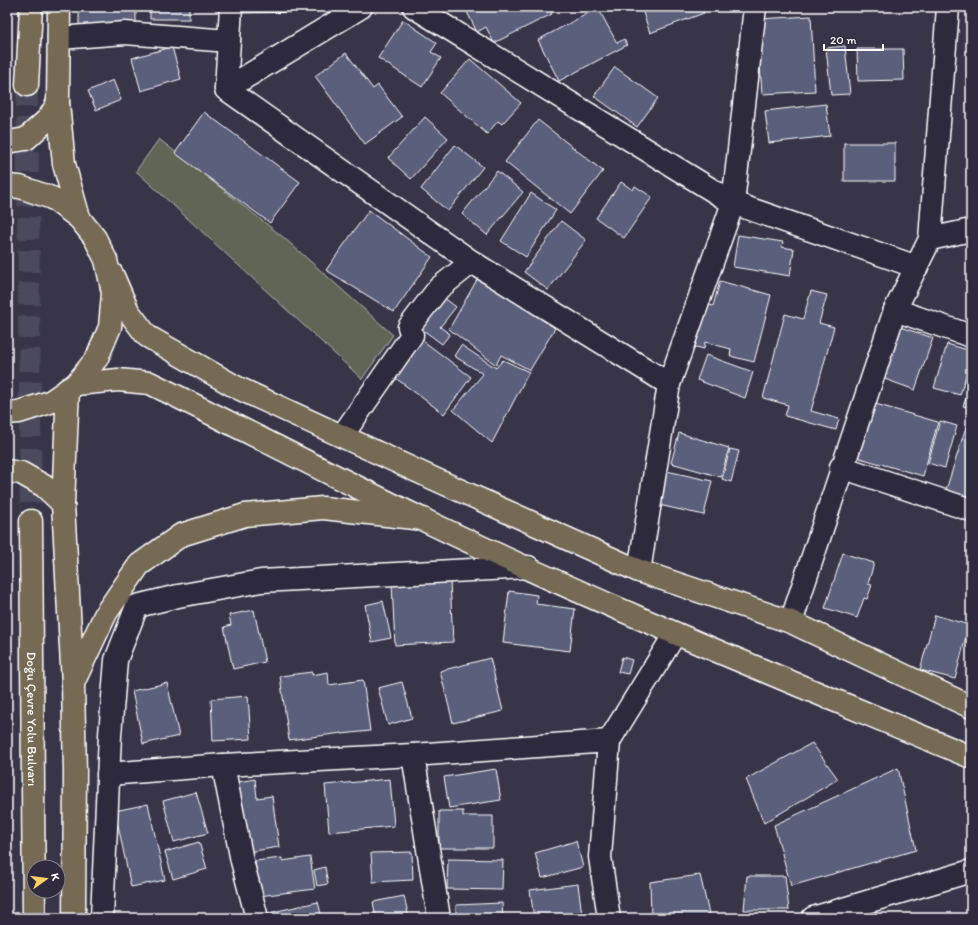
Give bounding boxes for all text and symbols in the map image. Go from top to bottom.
scale bar [824,26,883,52]
text: 20 m [830,33,857,47]
street label: Doğu Çevre Yolu Bulvarı [24,652,40,786]
north arrow [26,859,66,899]
text: K [48,872,63,883]

